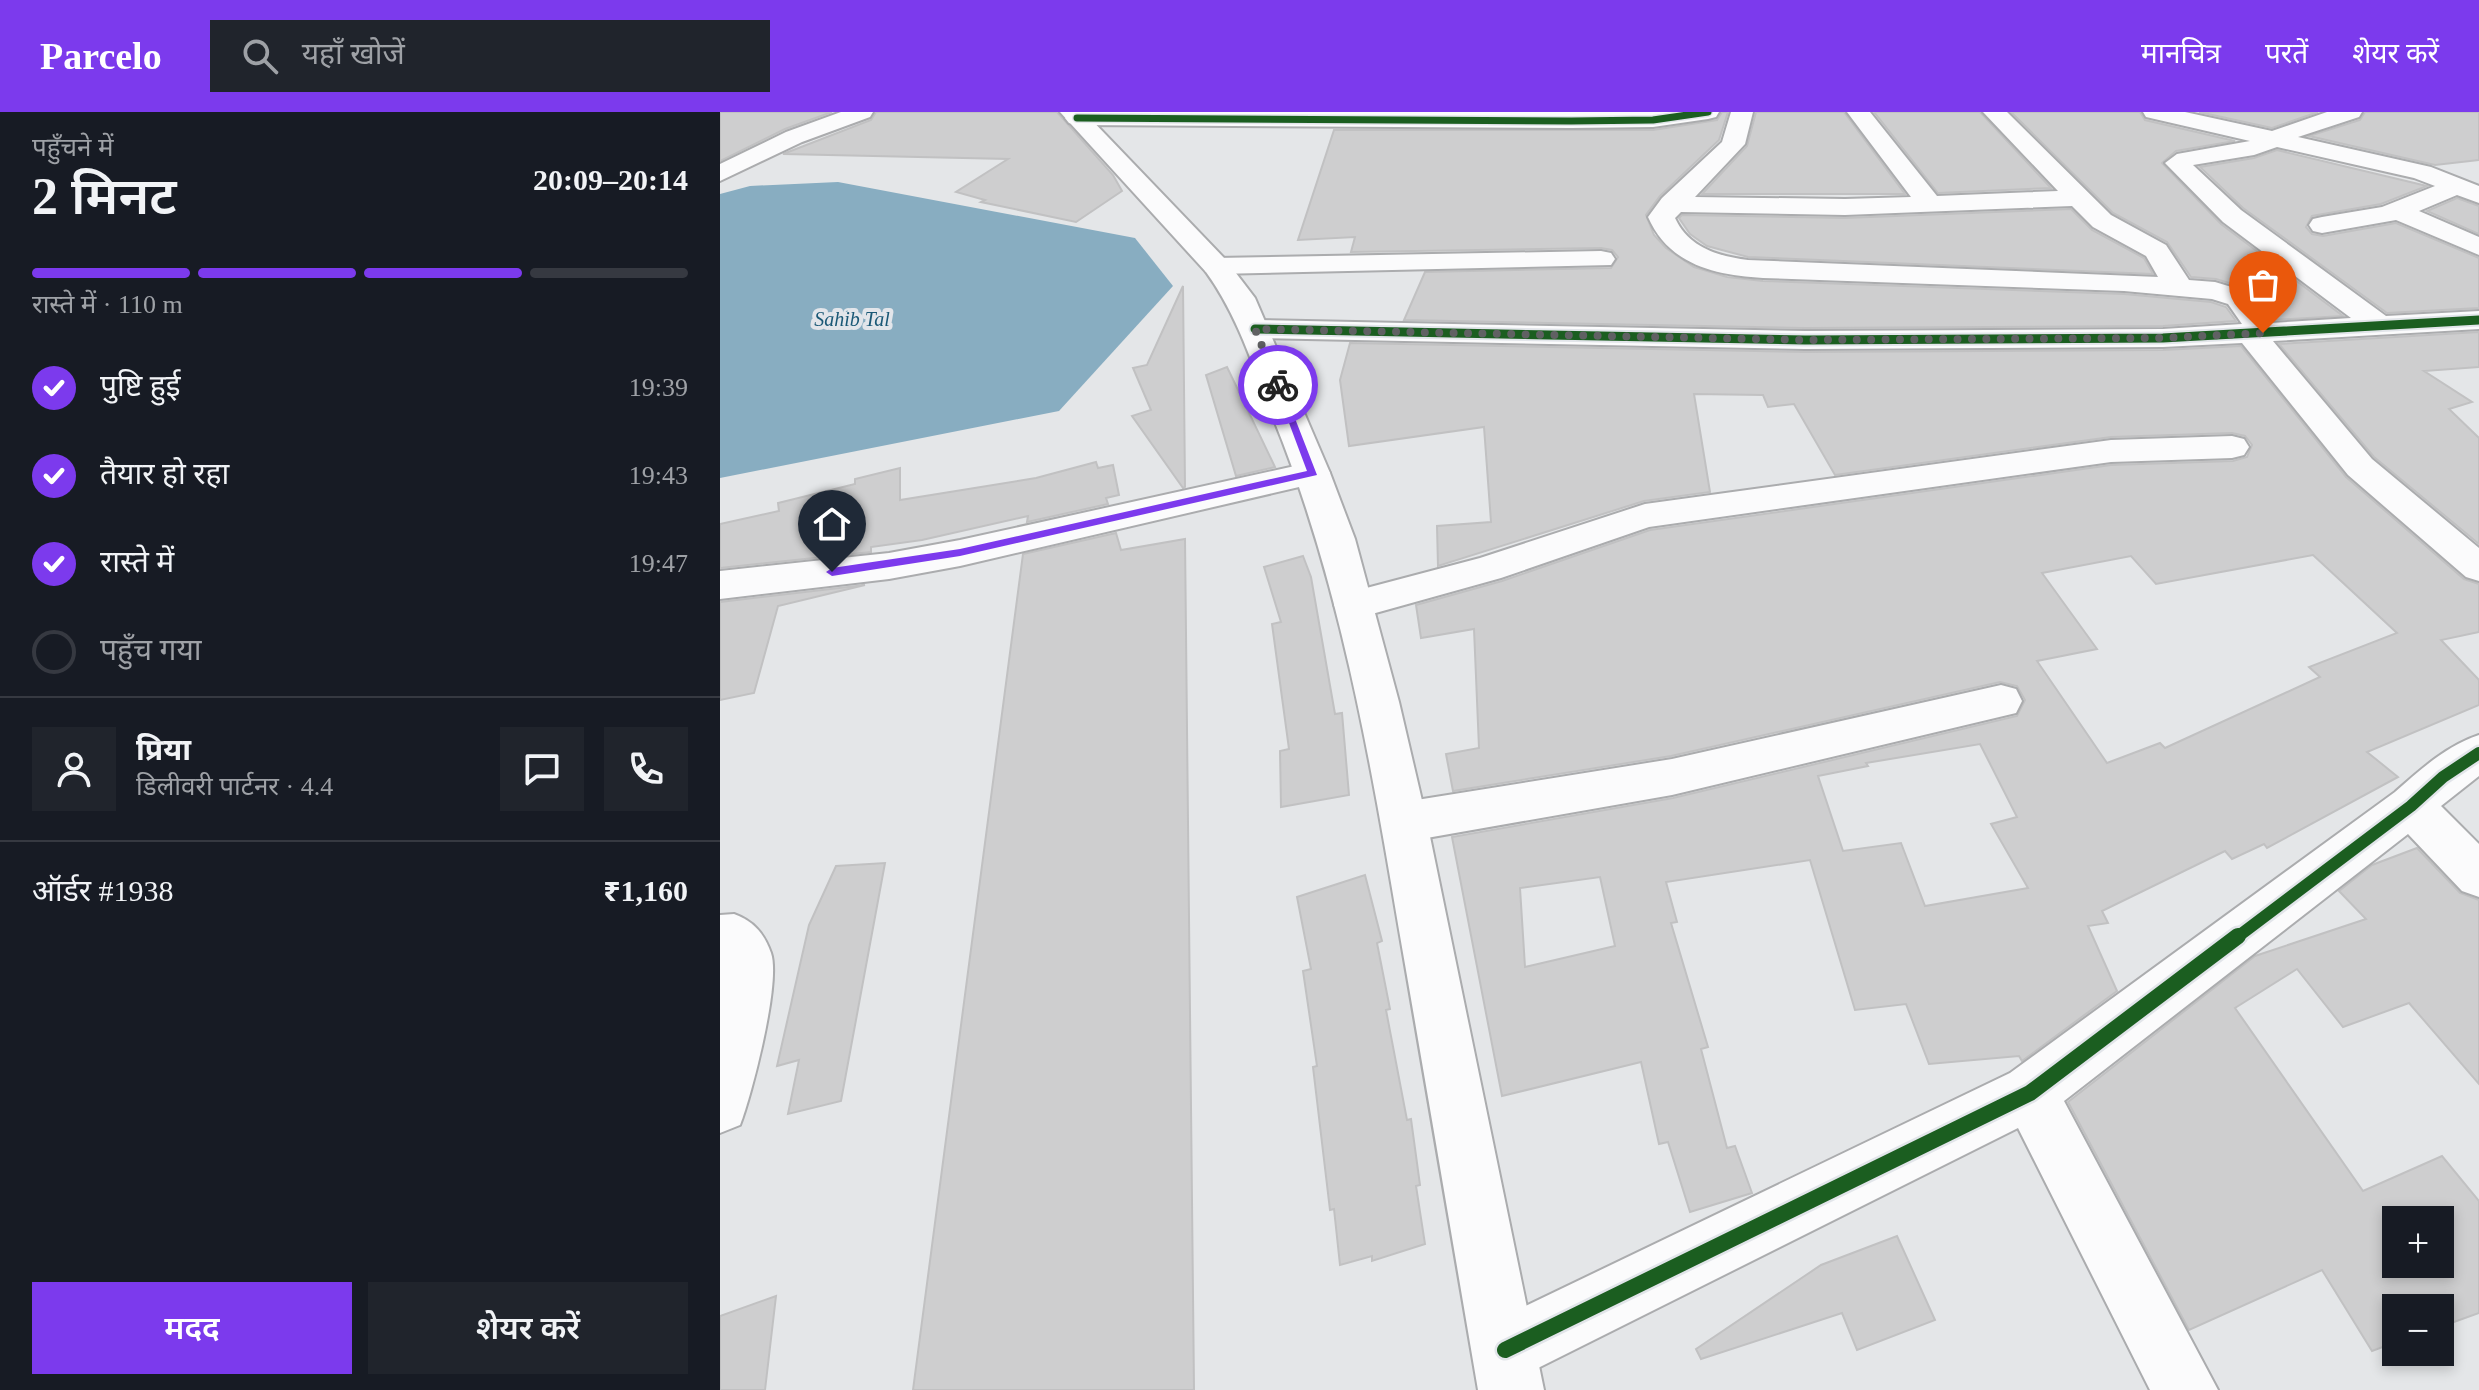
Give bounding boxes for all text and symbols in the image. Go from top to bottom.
search box [210,20,770,92]
icon: search [238,34,282,78]
text: Parcelo [40,35,162,77]
text: यहाँ खोजें [302,37,405,70]
text: मानचित्र [2141,38,2221,69]
text: परतें [2265,38,2308,69]
text: शेयर करें [2352,38,2439,69]
text: पहुँचने में [32,133,114,162]
text: 20:09–20:14 [533,163,688,196]
text: 2 मिनट [32,168,177,225]
pin [2229,251,2297,333]
icon: bag [2241,263,2285,307]
text: रास्ते में · 110 m [32,290,183,319]
water label: Sahib Tal [814,308,890,330]
courier [1238,345,1318,425]
icon: bike [1256,363,1300,407]
icon: check [32,366,76,410]
text: पुष्टि हुई [100,369,181,402]
text: 19:39 [629,373,688,402]
icon: check [32,454,76,498]
text: तैयार हो रहा [100,457,229,490]
text: 19:43 [629,461,688,490]
pin [798,490,866,572]
icon: home [810,502,854,546]
icon: check [32,542,76,586]
text: रास्ते में [100,545,174,578]
text: 19:47 [629,549,688,578]
text: पहुँच गया [100,633,202,666]
button: person [32,727,116,811]
button: chat [500,727,584,811]
button: phone [604,727,688,811]
text: प्रिया [136,733,191,766]
text: डिलीवरी पार्टनर · 4.4 [136,772,333,801]
text: ऑर्डर #1938 [32,874,174,907]
text: ₹1,160 [603,874,688,907]
map controls [2382,1206,2454,1366]
button: + [2382,1206,2454,1278]
button: मदद [32,1282,352,1374]
button: शेयर करें [368,1282,688,1374]
button: − [2382,1294,2454,1366]

